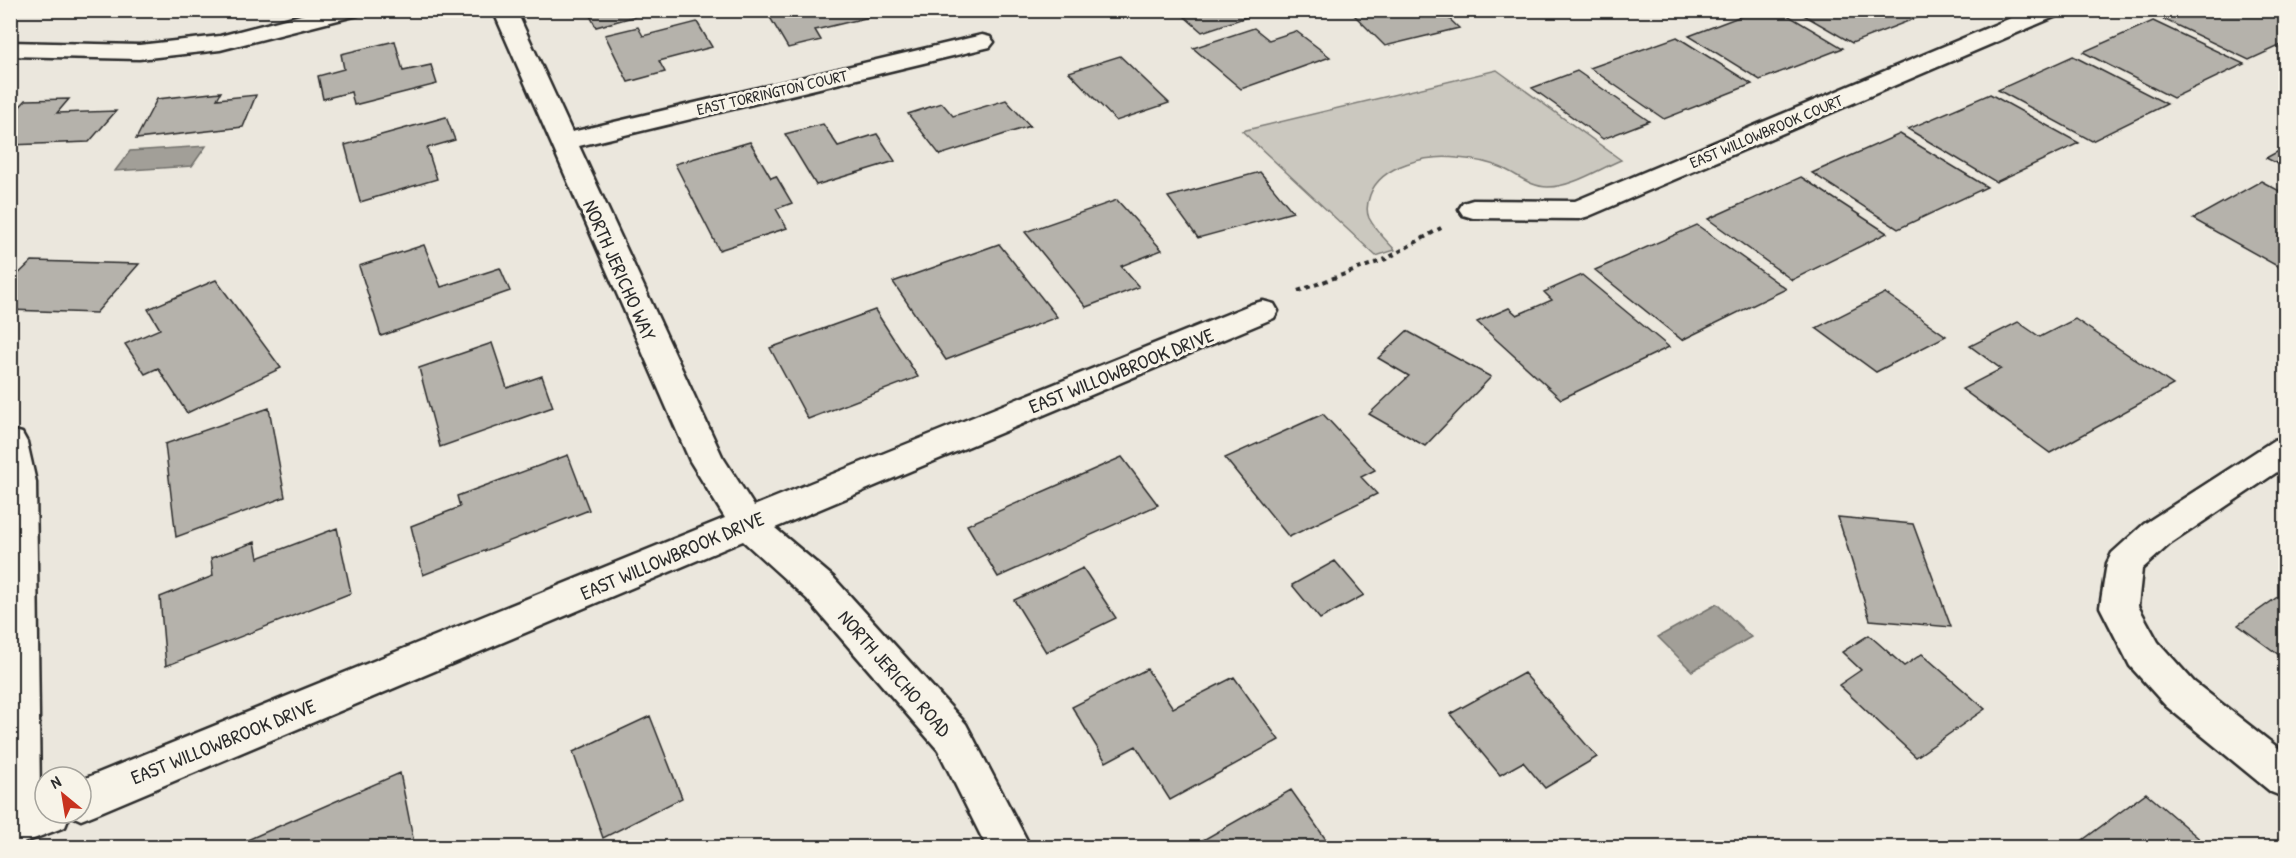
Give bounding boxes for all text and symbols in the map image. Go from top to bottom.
street label: EAST TORRINGTON COURT [694,64,850,120]
street label: EAST WILLOWBROOK COURT [1686,89,1846,173]
street label: NORTH JERICHO WAY [577,195,663,345]
street label: EAST WILLOWBROOK DRIVE [1025,321,1218,419]
street label: EAST WILLOWBROOK DRIVE [576,504,768,606]
street label: NORTH JERICHO ROAD [832,604,958,742]
street label: EAST WILLOWBROOK DRIVE [127,692,320,790]
north arrow [33,765,93,825]
text: N [46,770,65,794]

